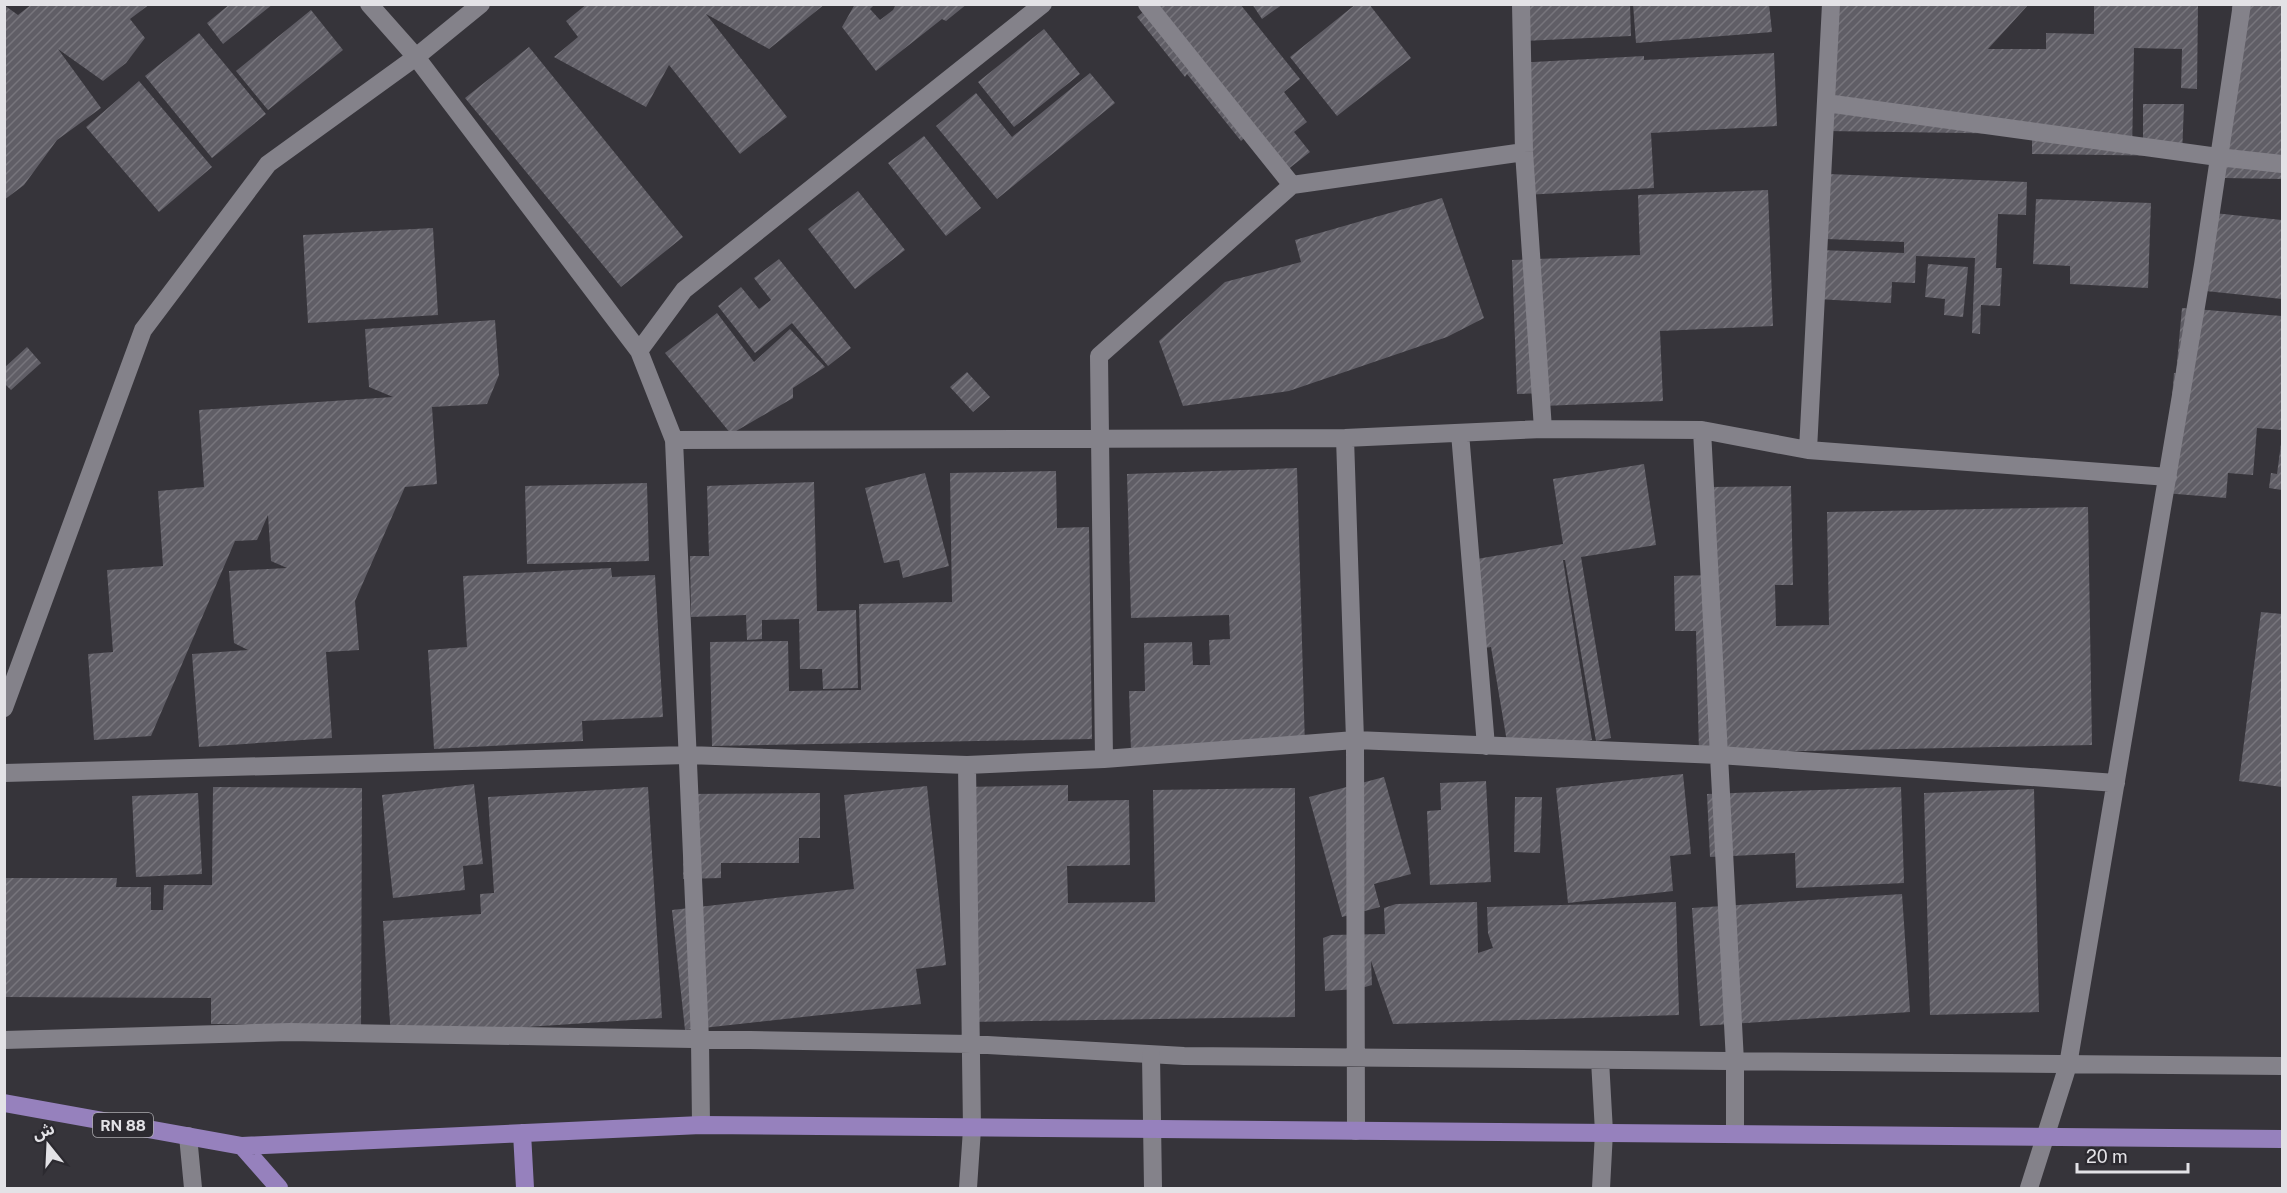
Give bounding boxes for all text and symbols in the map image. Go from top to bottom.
road number: RN 88 [93,1113,153,1137]
north arrow [18,1115,78,1175]
text: ش [30,1119,57,1144]
scale bar [2077,1136,2188,1174]
text: 20 m [2086,1146,2128,1167]

